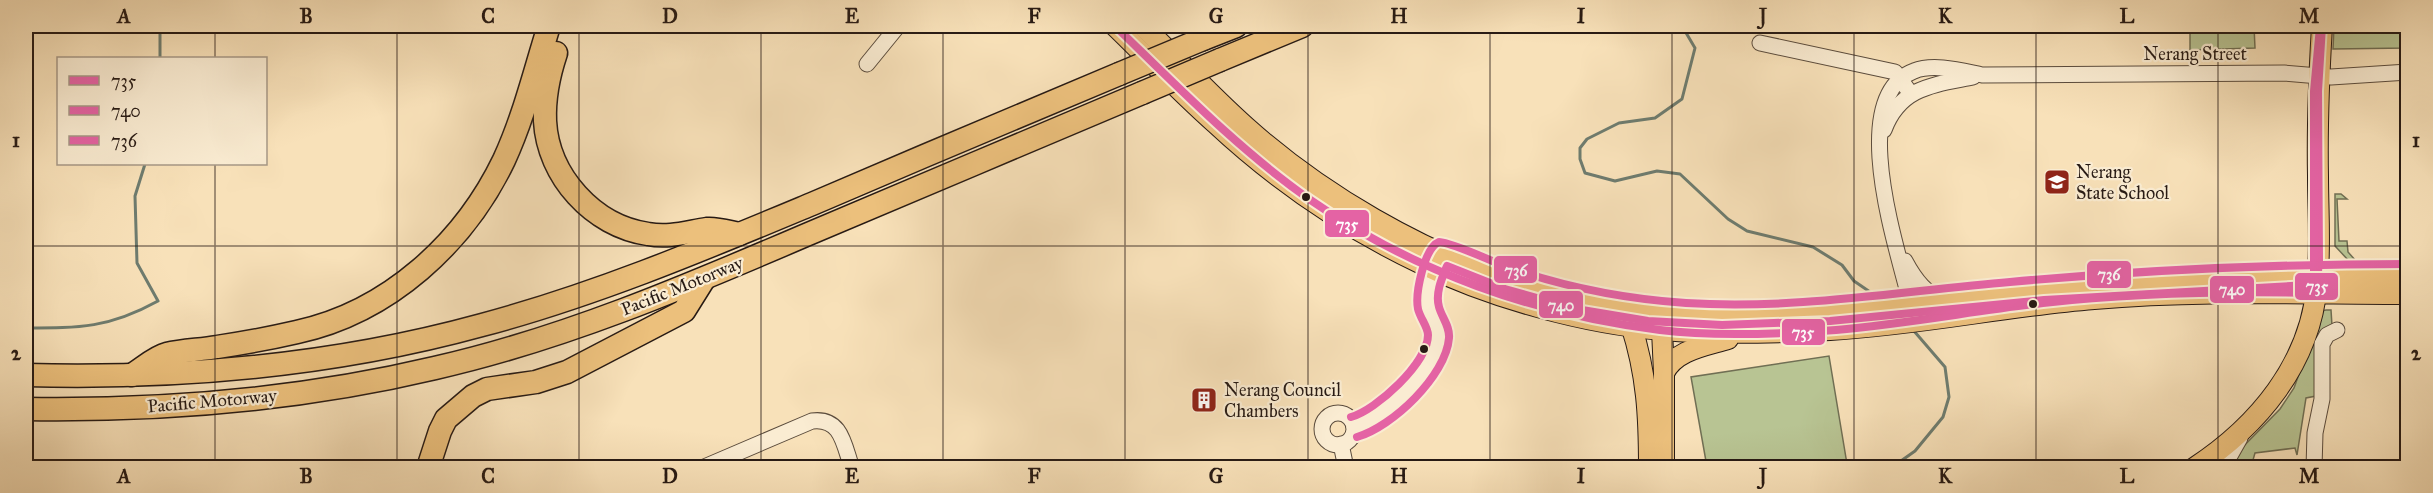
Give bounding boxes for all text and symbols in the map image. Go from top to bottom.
text: A [115,4,131,28]
text: B [299,4,313,28]
text: C [481,4,495,28]
text: D [662,4,678,28]
text: E [845,4,860,28]
text: F [1027,4,1041,28]
text: G [1209,4,1224,28]
text: H [1390,4,1408,28]
text: I [1577,4,1586,28]
text: J [1756,4,1768,30]
text: K [1938,4,1953,28]
text: L [2120,4,2135,28]
text: M [2299,4,2320,28]
street label: Nerang Street [2143,43,2247,66]
legend [57,57,267,165]
text: 735 [111,70,137,92]
text: 740 [111,100,141,122]
text: 1 [12,128,20,152]
text: 1 [2412,128,2420,152]
text: 736 [111,130,138,152]
place label: Nerang State School [2076,161,2169,204]
school or university icon: Nerang State School [2042,167,2072,197]
unlabelled marker [1300,191,1312,203]
line badge: 735 [1324,209,1370,238]
text: 735 [1336,215,1359,235]
street label: Pacific Motorway [618,251,747,320]
line badge: 736 [1493,255,1538,284]
line badge: 736 [2086,260,2132,289]
text: 736 [1504,261,1528,281]
text: 736 [2097,265,2121,285]
line badge: 735 [2294,272,2339,301]
line badge: 740 [2209,275,2255,304]
text: 735 [2306,277,2329,297]
text: 740 [2219,280,2245,300]
line badge: 740 [1538,290,1584,319]
text: 740 [1548,296,1574,316]
unlabelled marker [2027,298,2039,310]
line badge: 735 [1781,318,1826,346]
text: 735 [1792,323,1815,343]
text: 2 [11,341,22,365]
text: 2 [2411,341,2422,365]
unlabelled marker [1418,343,1430,355]
place label: Nerang Council Chambers [1224,379,1341,422]
street label: Pacific Motorway [147,384,278,418]
building icon: Nerang Council Chambers [1189,385,1219,415]
text: A [115,464,131,488]
text: B [299,464,313,488]
text: C [481,464,495,488]
text: D [662,464,678,488]
text: E [845,464,860,488]
text: F [1027,464,1041,488]
text: G [1209,464,1224,488]
text: H [1390,464,1408,488]
text: I [1577,464,1586,488]
text: J [1756,464,1768,490]
text: K [1938,464,1953,488]
text: L [2120,464,2135,488]
text: M [2299,464,2320,488]

